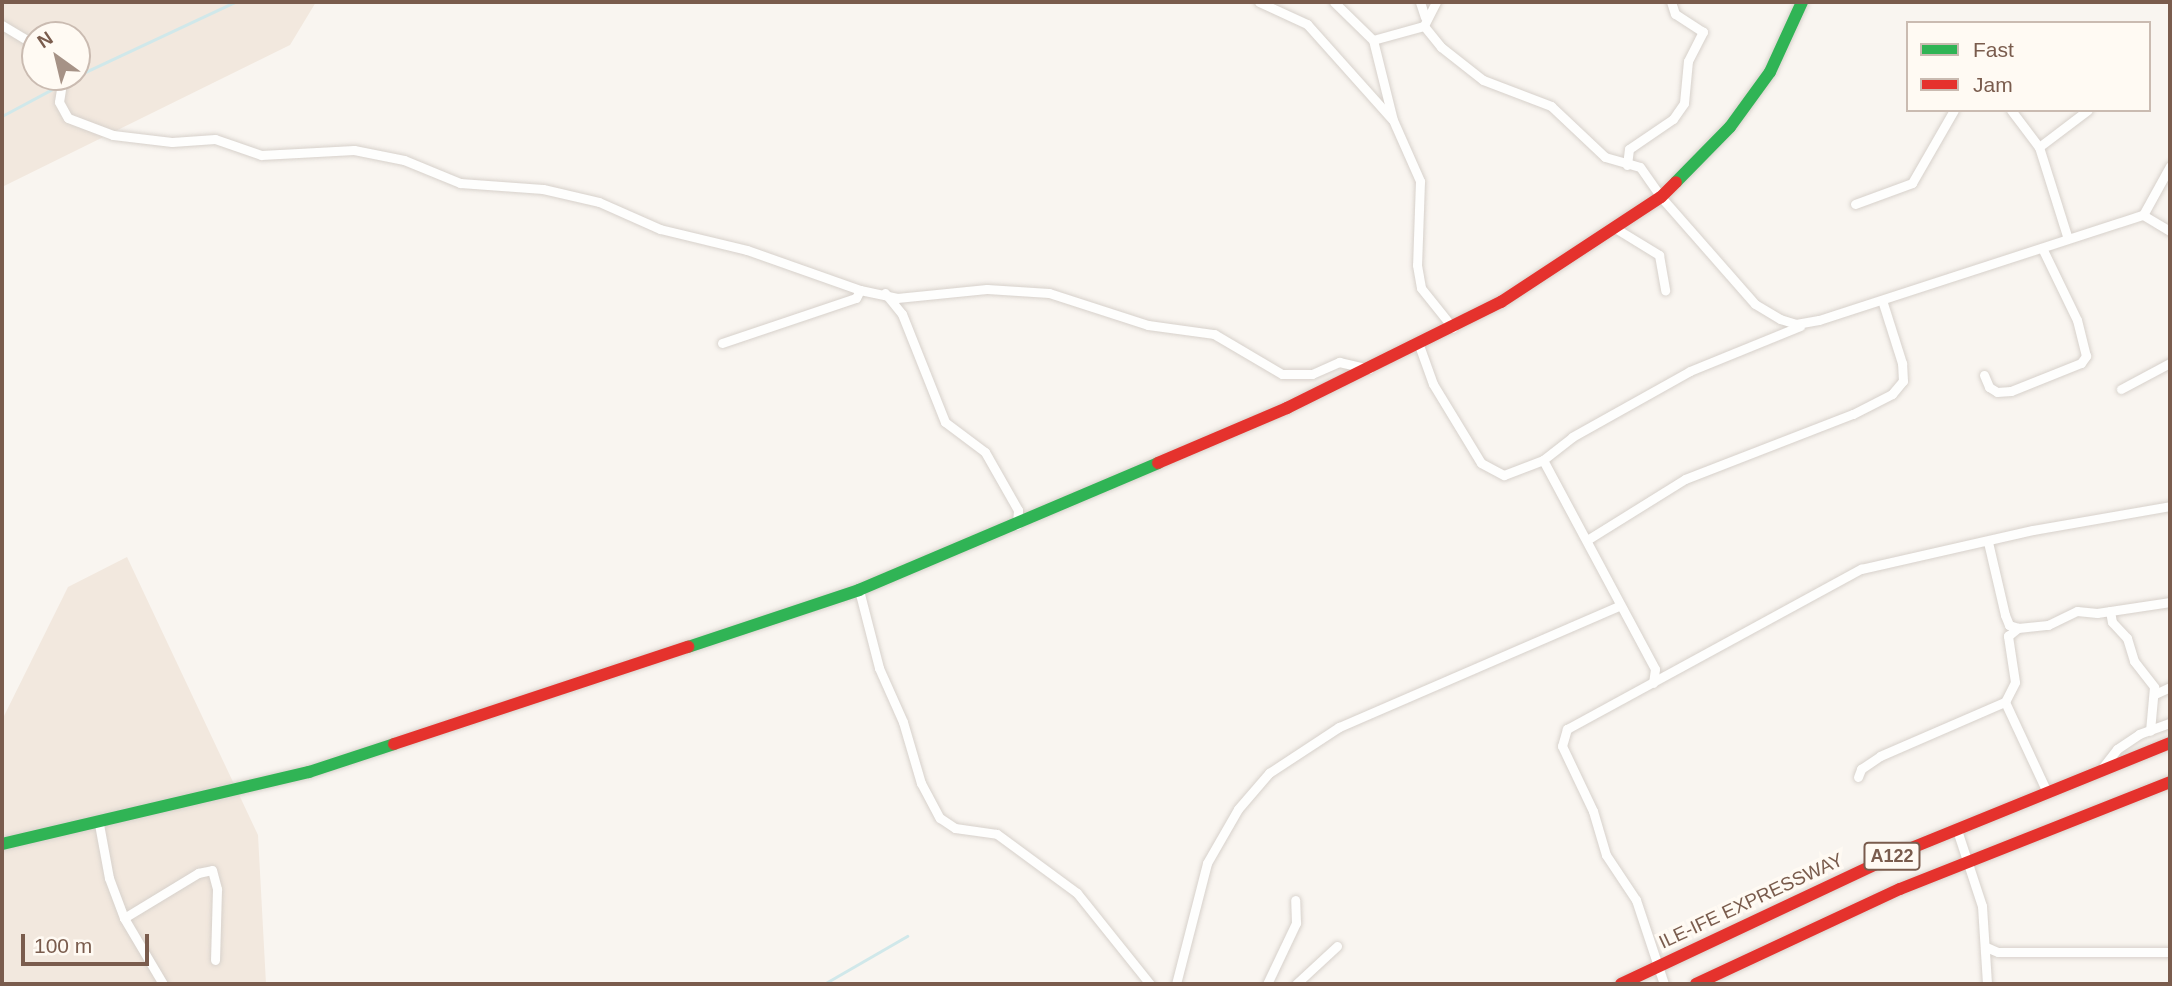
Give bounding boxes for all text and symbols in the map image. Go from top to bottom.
north arrow [21,21,91,91]
legend [1906,21,2151,112]
text: N [34,27,57,52]
text: Fast [1973,38,2014,61]
text: Jam [1973,73,2013,96]
road number: A122 [1862,842,1922,870]
street label: ILE-IFE EXPRESSWAY [1655,848,1847,954]
scale bar [24,920,152,964]
text: 100 m [34,934,92,957]

